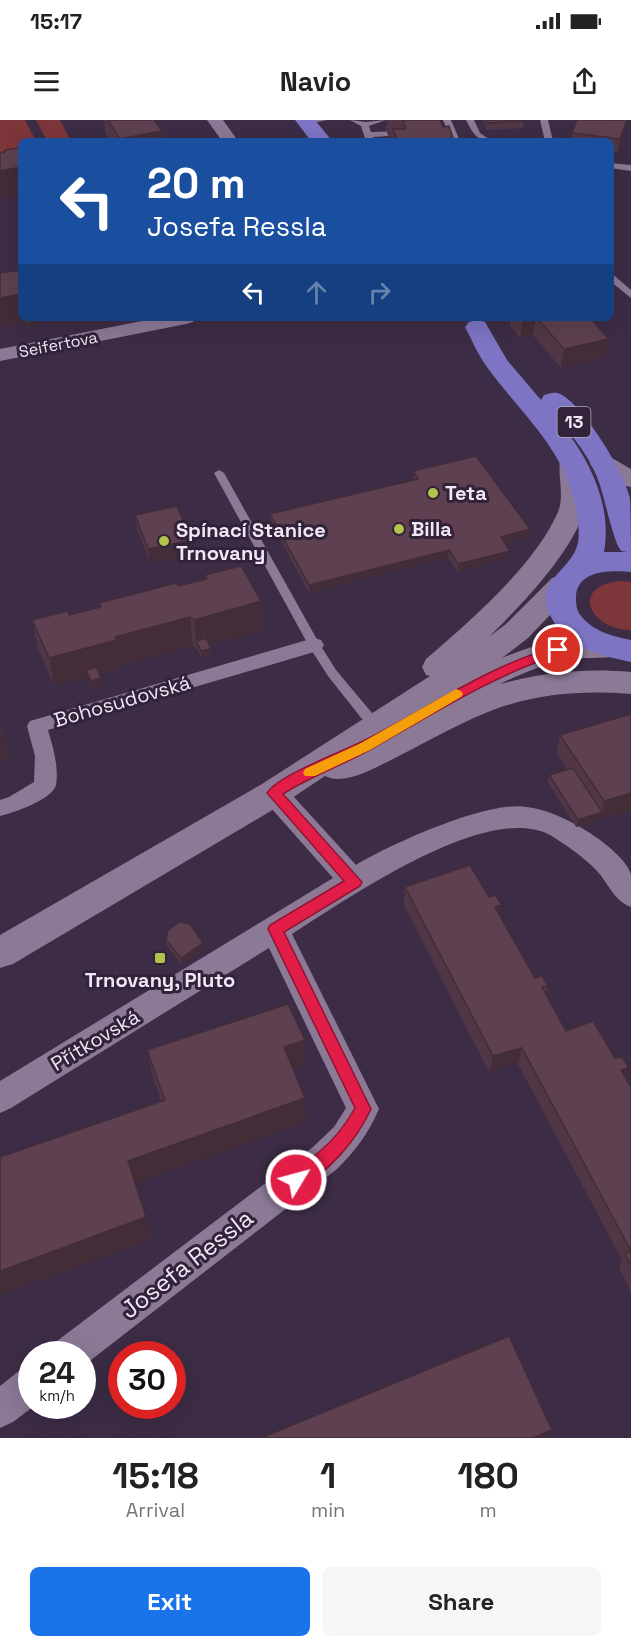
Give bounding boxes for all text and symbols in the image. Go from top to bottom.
text: 15:17 [30,7,82,35]
text: Navio [280,64,351,99]
icon: menu [30,65,63,98]
icon: share [568,65,601,98]
text: 20 m [147,157,246,210]
icon: left [48,162,126,240]
text: Josefa Ressla [147,209,326,244]
icon: left [237,276,270,309]
icon: ahead [300,276,333,309]
icon: right [363,276,396,309]
street label: Seifertova [17,327,99,362]
road number: 13 [558,407,590,437]
place label: Teta [445,480,487,506]
marker: Teta [426,486,440,500]
place label: Billa [411,516,452,542]
place label: Spínací Stanice Trnovany [176,517,326,566]
marker: Billa [392,522,406,536]
marker: Spínací Stanice Trnovany [157,534,171,548]
pin [532,624,583,675]
icon: arrive [541,633,574,666]
street label: Bohosudovská [51,669,193,733]
marker: Trnovany, Pluto [153,951,167,965]
place label: Trnovany, Pluto [85,967,235,993]
street label: Přítkovská [46,1003,144,1077]
position arrow [264,1148,328,1212]
street label: Josefa Ressla [114,1202,259,1325]
speed limit sign: 30 [108,1341,186,1419]
text: 24 [39,1353,75,1392]
text: km/h [39,1386,75,1405]
text: 15:18 [112,1453,199,1499]
text: 1 [320,1453,336,1499]
text: 180 [458,1453,519,1499]
text: Arrival [126,1497,185,1523]
text: min [311,1497,345,1523]
text: m [480,1497,497,1523]
button: Exit [30,1567,310,1636]
button: Share [322,1567,601,1636]

